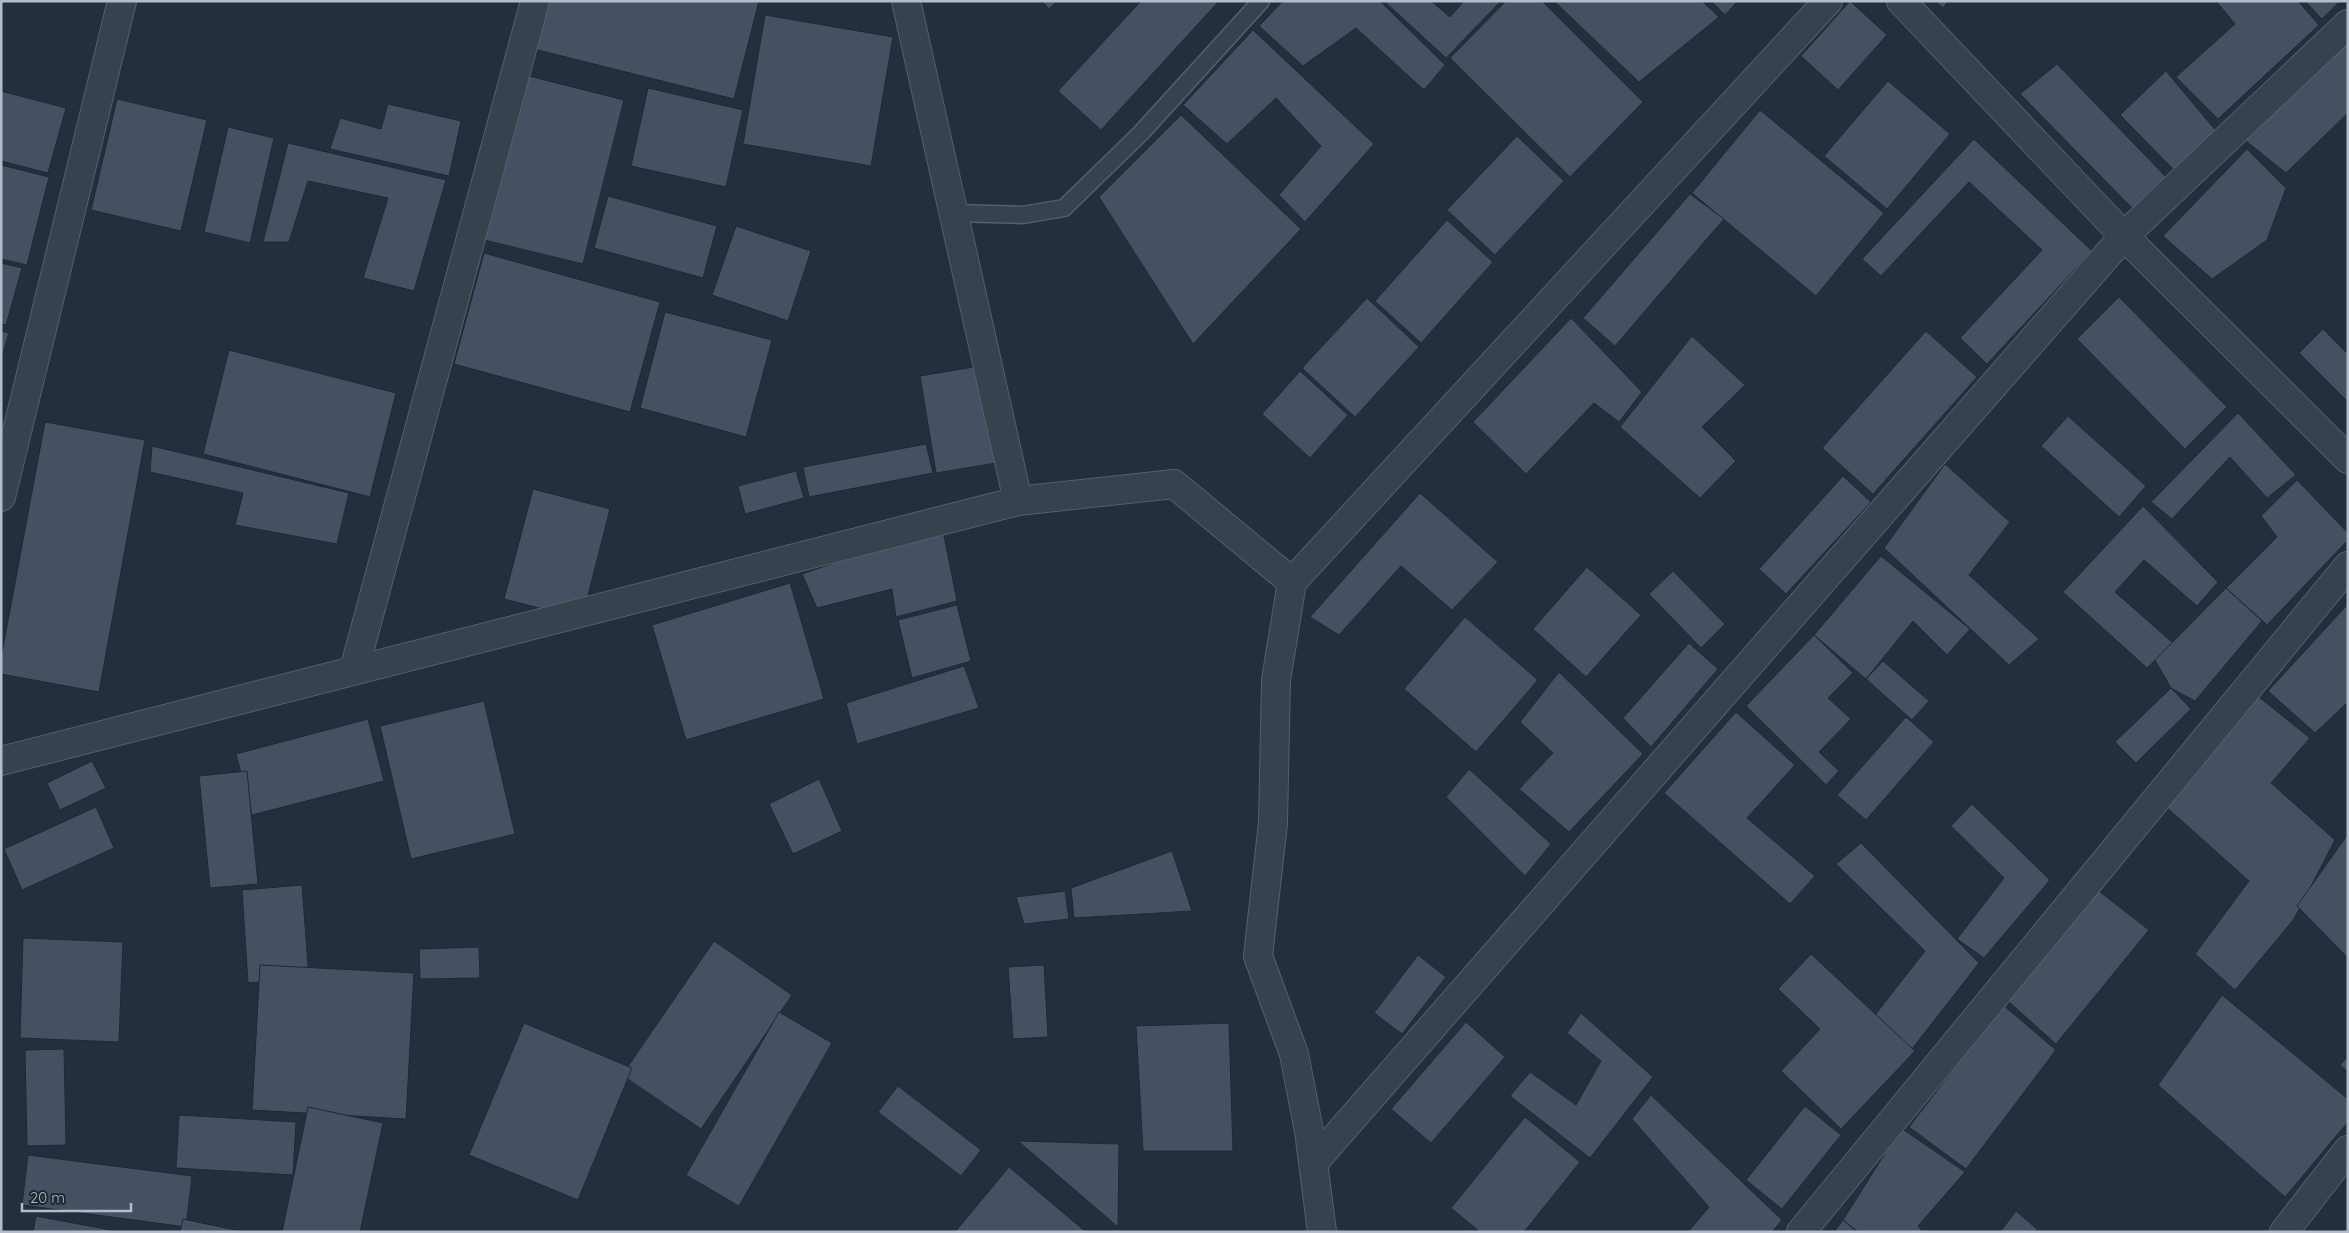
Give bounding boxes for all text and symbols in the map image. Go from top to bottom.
scale bar [22,1180,131,1212]
text: 20 m [30,1188,65,1207]

